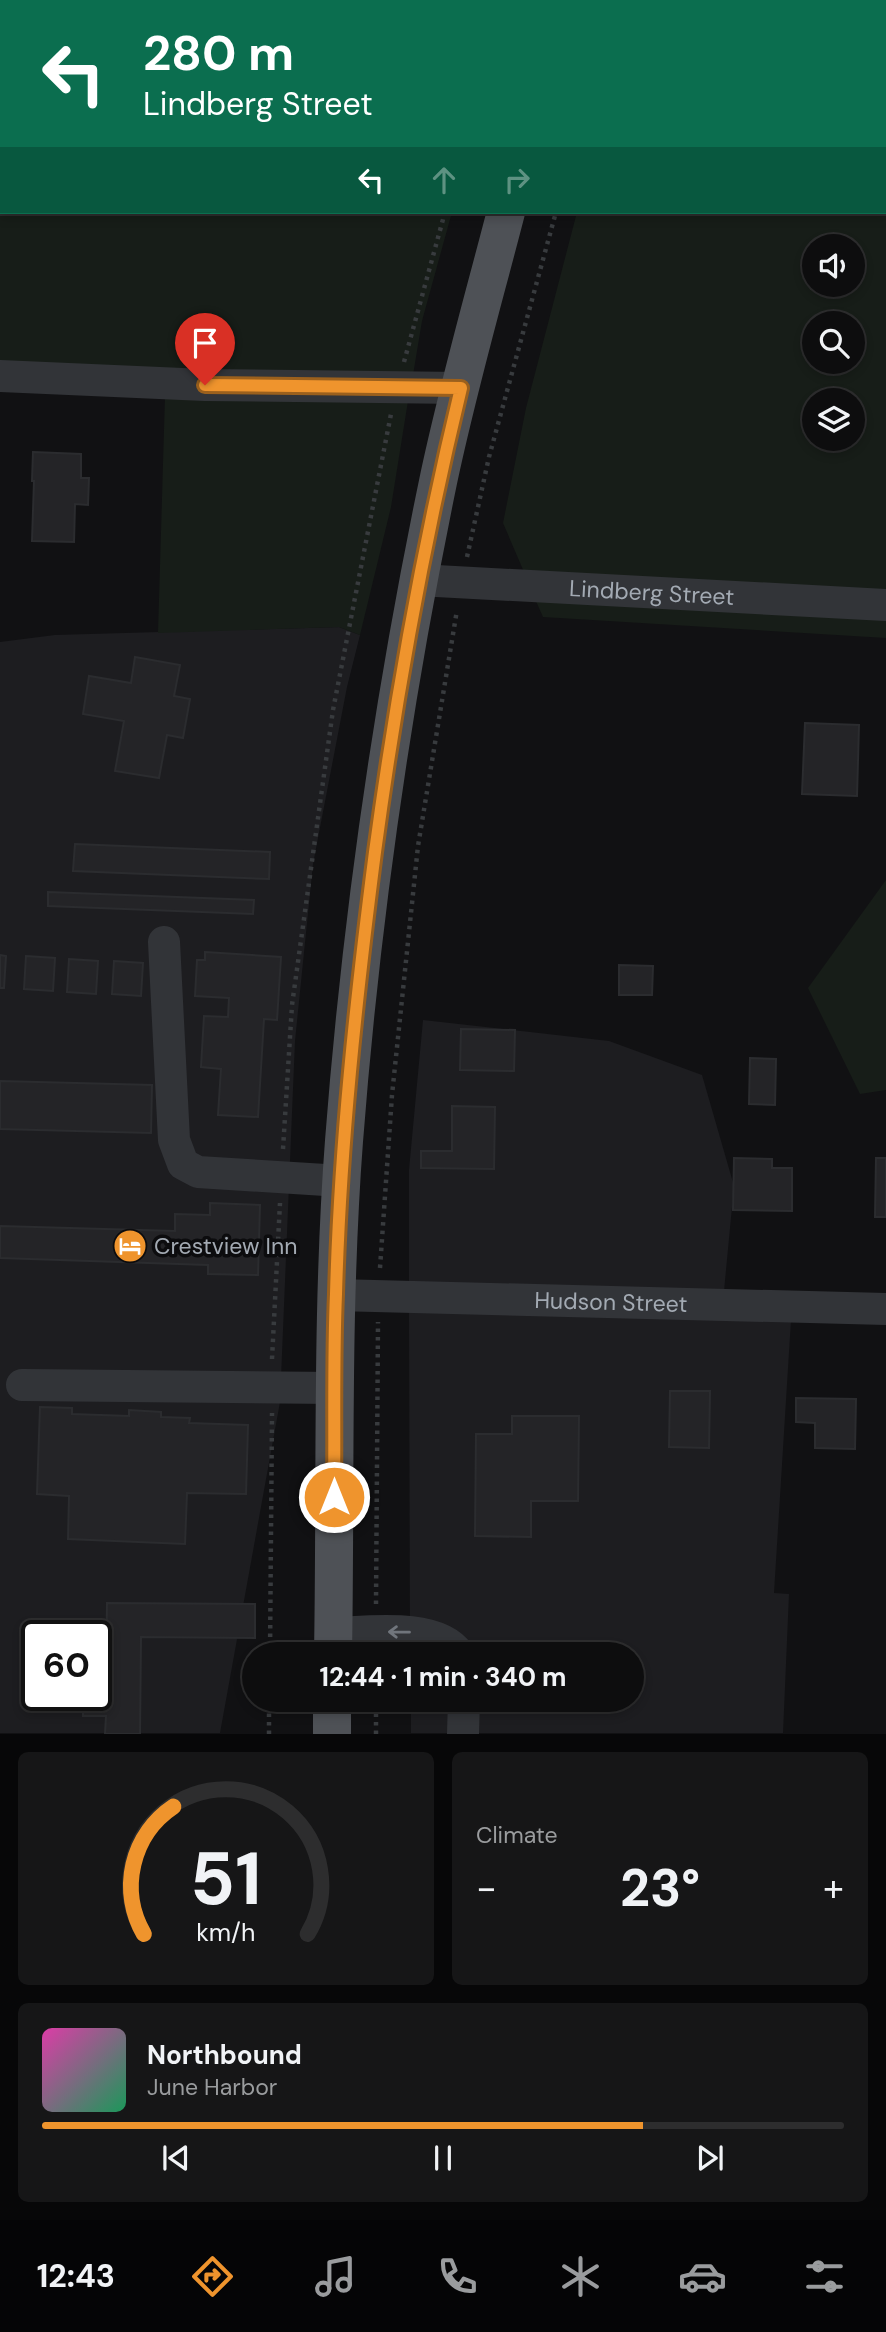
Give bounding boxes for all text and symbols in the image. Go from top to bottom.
text: 280 m [143,21,294,85]
icon: left [28,28,119,119]
text: Lindberg Street [143,83,373,125]
icon: left [352,161,390,199]
icon: ahead [425,161,463,199]
icon: right [498,161,536,199]
map controls [802,234,865,451]
button: sound [802,234,865,297]
button: search [802,311,865,374]
pin [175,313,235,385]
icon: arrive [186,324,224,362]
button: layers [802,388,865,451]
street label: Lindberg Street [568,573,735,612]
hotel icon: Crestview Inn [111,1227,149,1265]
place label: Crestview Inn [154,1231,297,1261]
street label: Hudson Street [534,1285,688,1319]
position arrow [297,1460,371,1534]
speed limit sign: 60 [21,1620,112,1711]
one-way arrow [388,1625,411,1639]
text: 12:44 · 1 min · 340 m [319,1660,567,1694]
text: Climate [476,1820,558,1850]
text: 51 [190,1833,262,1928]
text: 23° [620,1854,700,1922]
text: − [476,1863,497,1913]
text: + [823,1863,844,1913]
text: km/h [196,1916,256,1949]
text: Northbound [147,2038,302,2072]
text: June Harbor [147,2072,277,2102]
icon: previous [157,2139,195,2177]
icon: pause [424,2139,462,2177]
icon: next [691,2139,729,2177]
icon: directions [188,2252,237,2301]
icon: music [311,2252,360,2301]
icon: phone [433,2252,482,2301]
icon: climate [556,2252,605,2301]
icon: car [678,2252,727,2301]
icon: filters [800,2252,849,2301]
text: 12:43 [37,2255,115,2297]

